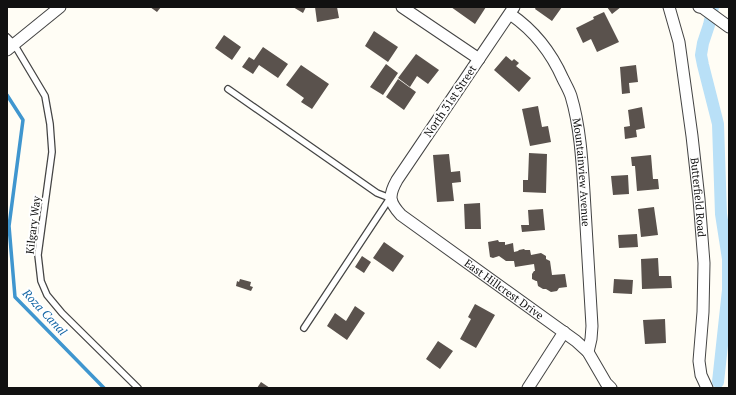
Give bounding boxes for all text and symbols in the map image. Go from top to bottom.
street label: North 31st Street [421,62,479,140]
street label: Mountainview Avenue [569,117,593,227]
street label: Butterfield Road [687,157,709,238]
street label: Kilgary Way [22,195,44,255]
street label: East Hillcrest Drive [462,256,547,323]
water label: Roza Canal [19,285,71,339]

